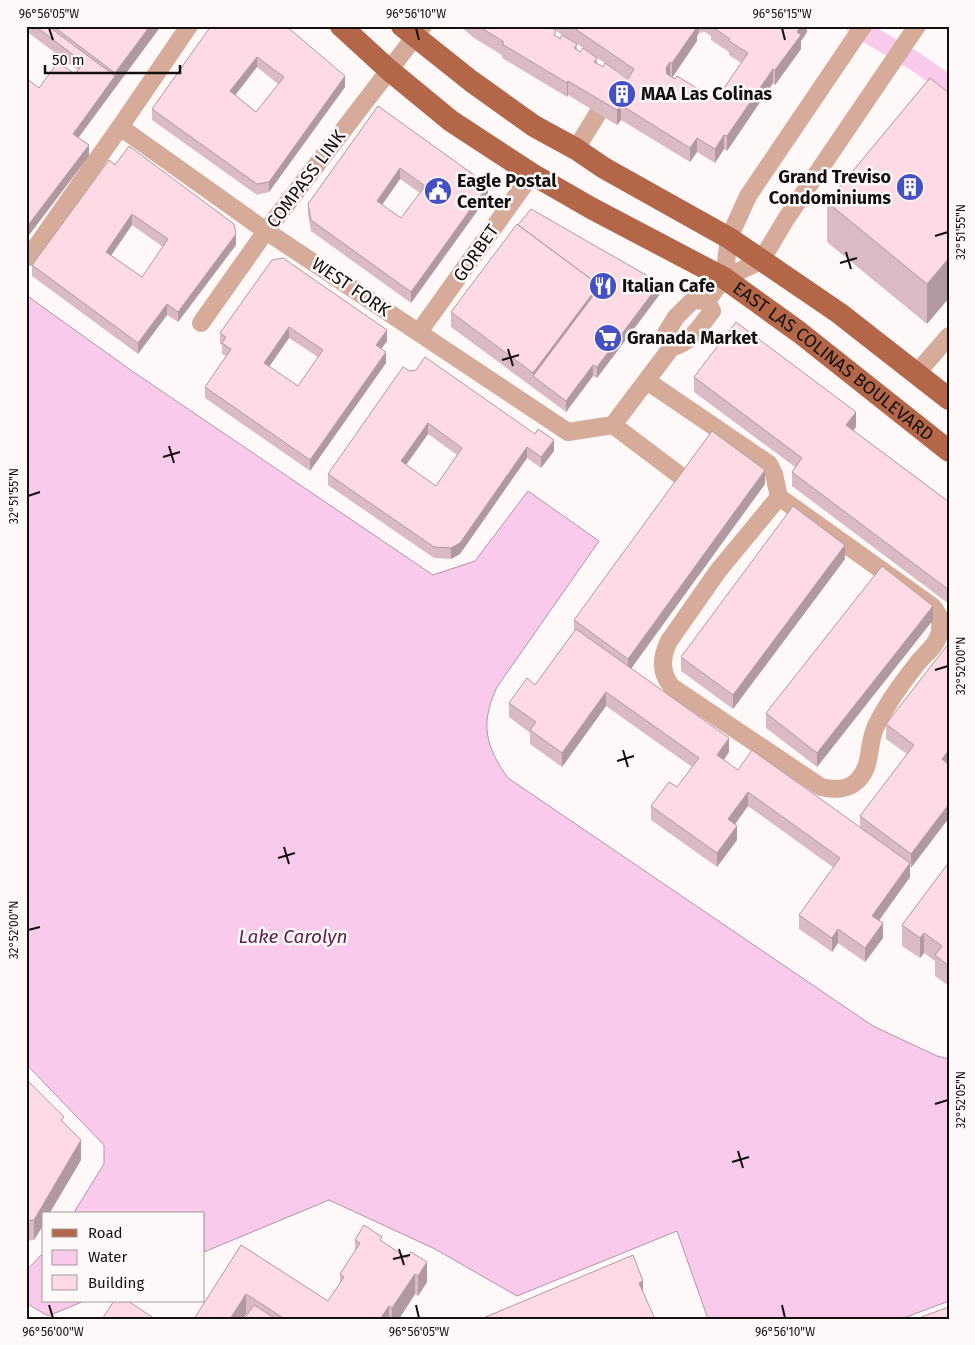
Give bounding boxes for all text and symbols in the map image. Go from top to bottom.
text: 96°56'05"W [19,7,79,21]
text: 96°56'10"W [386,7,446,21]
text: 96°56'15"W [752,7,812,21]
scale bar [45,42,180,74]
text: 50 m [52,51,85,69]
building icon: MAA Las Colinas [607,79,637,109]
place label: MAA Las Colinas [641,83,772,105]
street label: COMPASS LINK [262,125,350,232]
place label: Grand Treviso Condominiums [769,166,891,209]
place label: Eagle Postal Center [457,170,557,213]
building icon: Grand Treviso Condominiums [895,172,925,202]
public building icon: Eagle Postal Center [423,176,453,206]
text: 32°51'55"N [954,204,968,260]
street label: GORBET [448,220,504,286]
street label: WEST FORK [307,253,395,322]
restaurant icon: Italian Cafe [588,271,618,301]
place label: Italian Cafe [622,275,715,297]
street label: EAST LAS COLINAS BOULEVARD [729,277,938,446]
supermarket icon: Granada Market [593,323,623,353]
place label: Granada Market [627,327,759,349]
text: 32°51'55"N [7,468,21,524]
text: 32°52'00"N [954,637,968,695]
text: 32°52'00"N [7,901,21,959]
water label: Lake Carolyn [239,925,347,948]
text: 32°52'05"N [954,1071,968,1129]
legend [42,1212,205,1302]
text: Road [88,1224,123,1242]
text: Water [88,1248,127,1266]
text: Building [88,1274,144,1292]
text: 96°56'00"W [22,1325,84,1339]
text: 96°56'05"W [389,1325,449,1339]
text: 96°56'10"W [755,1325,815,1339]

